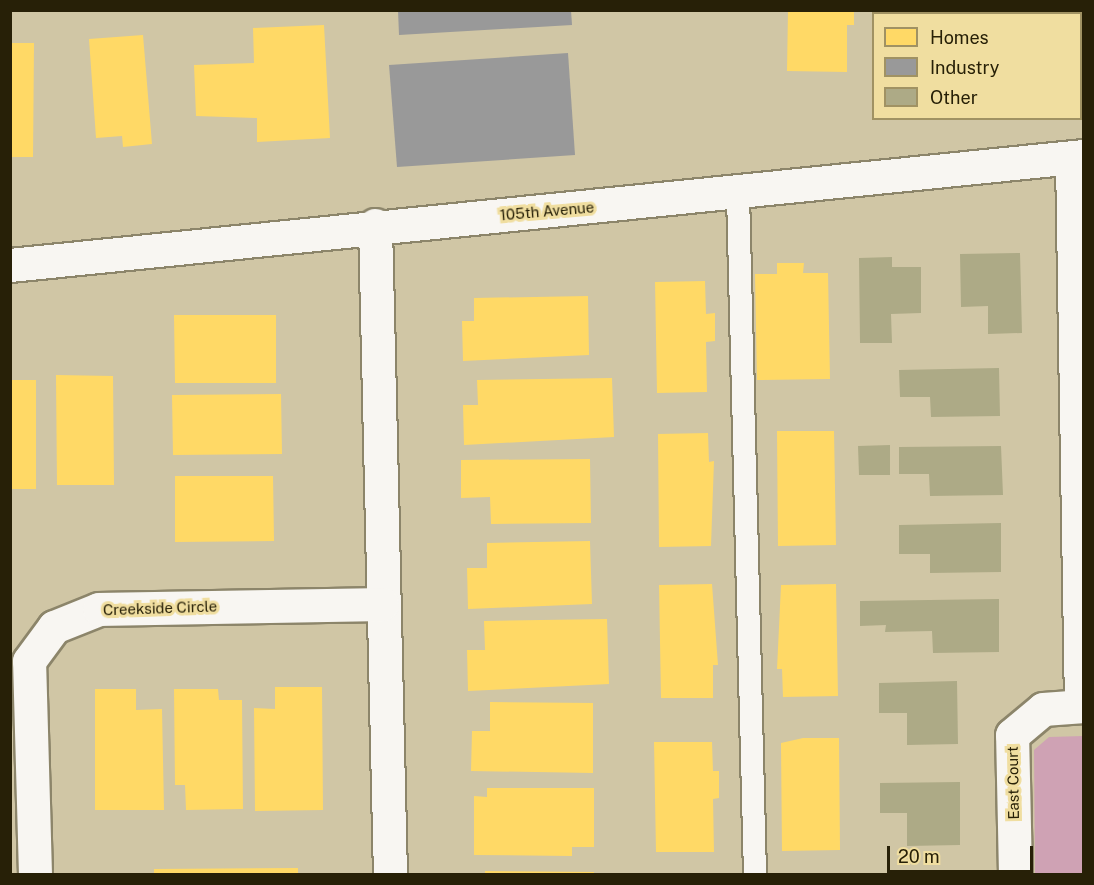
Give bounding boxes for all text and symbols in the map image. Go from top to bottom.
legend [872,12,1082,120]
text: Homes [930,27,989,48]
text: Industry [930,57,999,78]
text: Other [930,87,978,108]
street label: 105th Avenue [499,198,595,224]
street label: Creekside Circle [103,597,217,619]
street label: East Court [1003,746,1023,820]
scale bar [890,834,1036,872]
text: 20 m [898,846,940,867]

